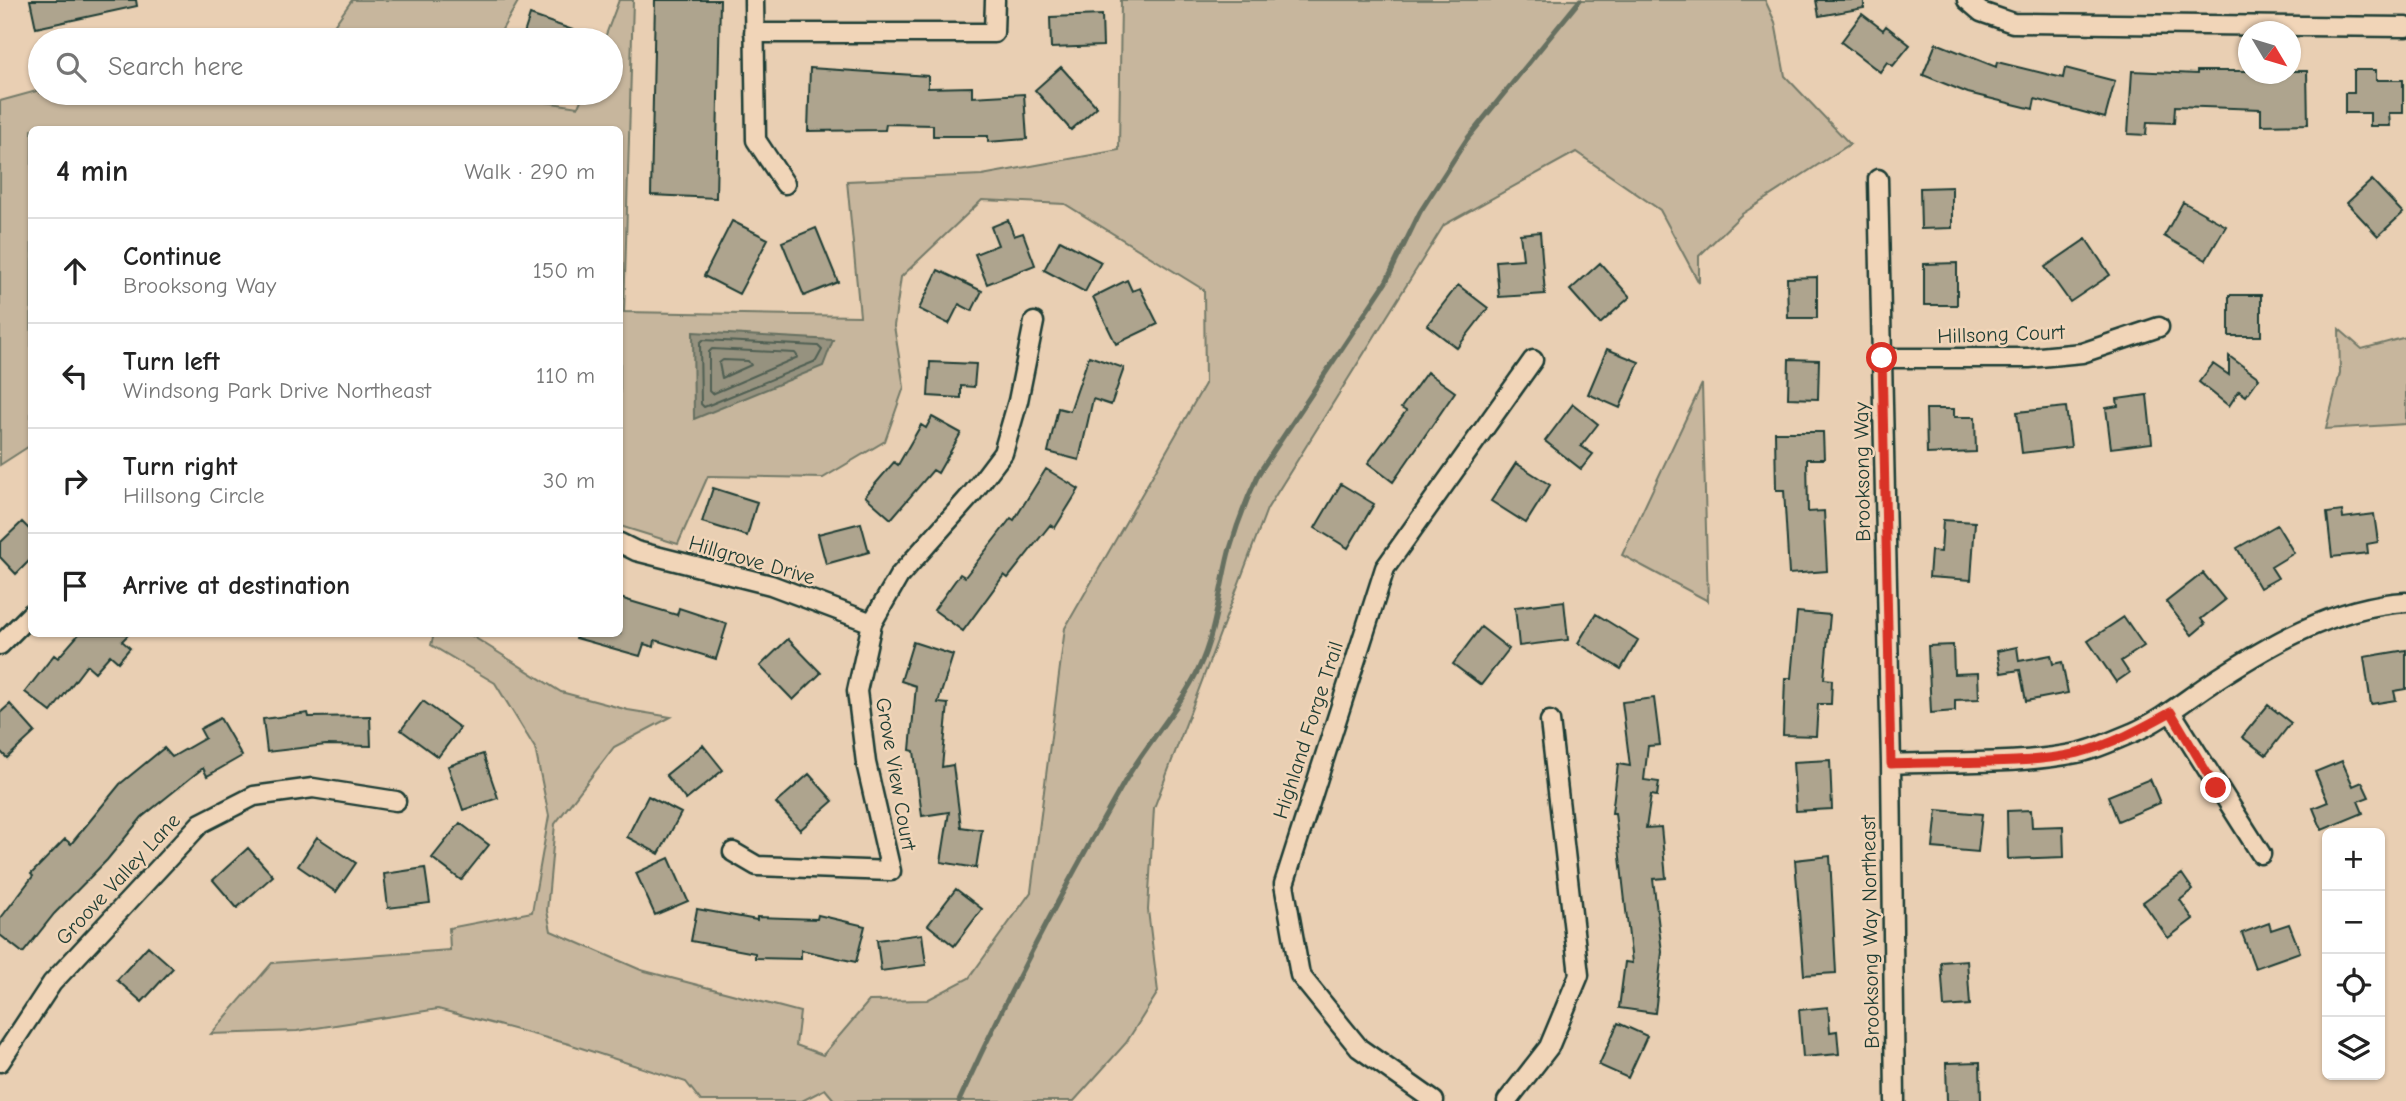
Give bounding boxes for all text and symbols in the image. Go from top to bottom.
north arrow [2238,21,2301,84]
search box [28,28,623,105]
icon: search [52,48,90,86]
text: Search here [108,52,243,82]
text: 4 min [56,154,128,189]
text: Walk · 290 m [464,158,595,185]
text: Continue [123,242,221,272]
icon: ahead [56,252,94,290]
text: 150 m [533,257,595,284]
text: Brooksong Way [123,272,276,299]
street label: Hillsong Court [1937,320,2066,348]
route start [1866,342,1897,373]
text: Turn left [123,347,220,377]
icon: left [56,357,94,395]
text: 110 m [536,362,595,389]
text: Windsong Park Drive Northeast [123,377,431,404]
street label: Brooksong Way [1849,401,1875,542]
text: Turn right [123,452,237,482]
icon: right [56,462,94,500]
text: 30 m [543,467,595,494]
text: Hillsong Circle [123,482,265,509]
street label: Hillgrove Drive [686,531,818,589]
icon: arrive [56,567,94,605]
text: Arrive at destination [123,571,350,601]
street label: Highland Forge Trail [1268,638,1348,822]
street label: Grove View Court [871,696,921,853]
route end [2200,772,2231,803]
street label: Groove Valley Lane [51,808,185,950]
street label: Brooksong Way Northeast [1856,814,1884,1049]
map controls [2322,828,2385,1080]
button: + [2322,828,2385,891]
button: − [2322,891,2385,954]
button: locate [2322,954,2385,1017]
button: layers [2322,1017,2385,1080]

